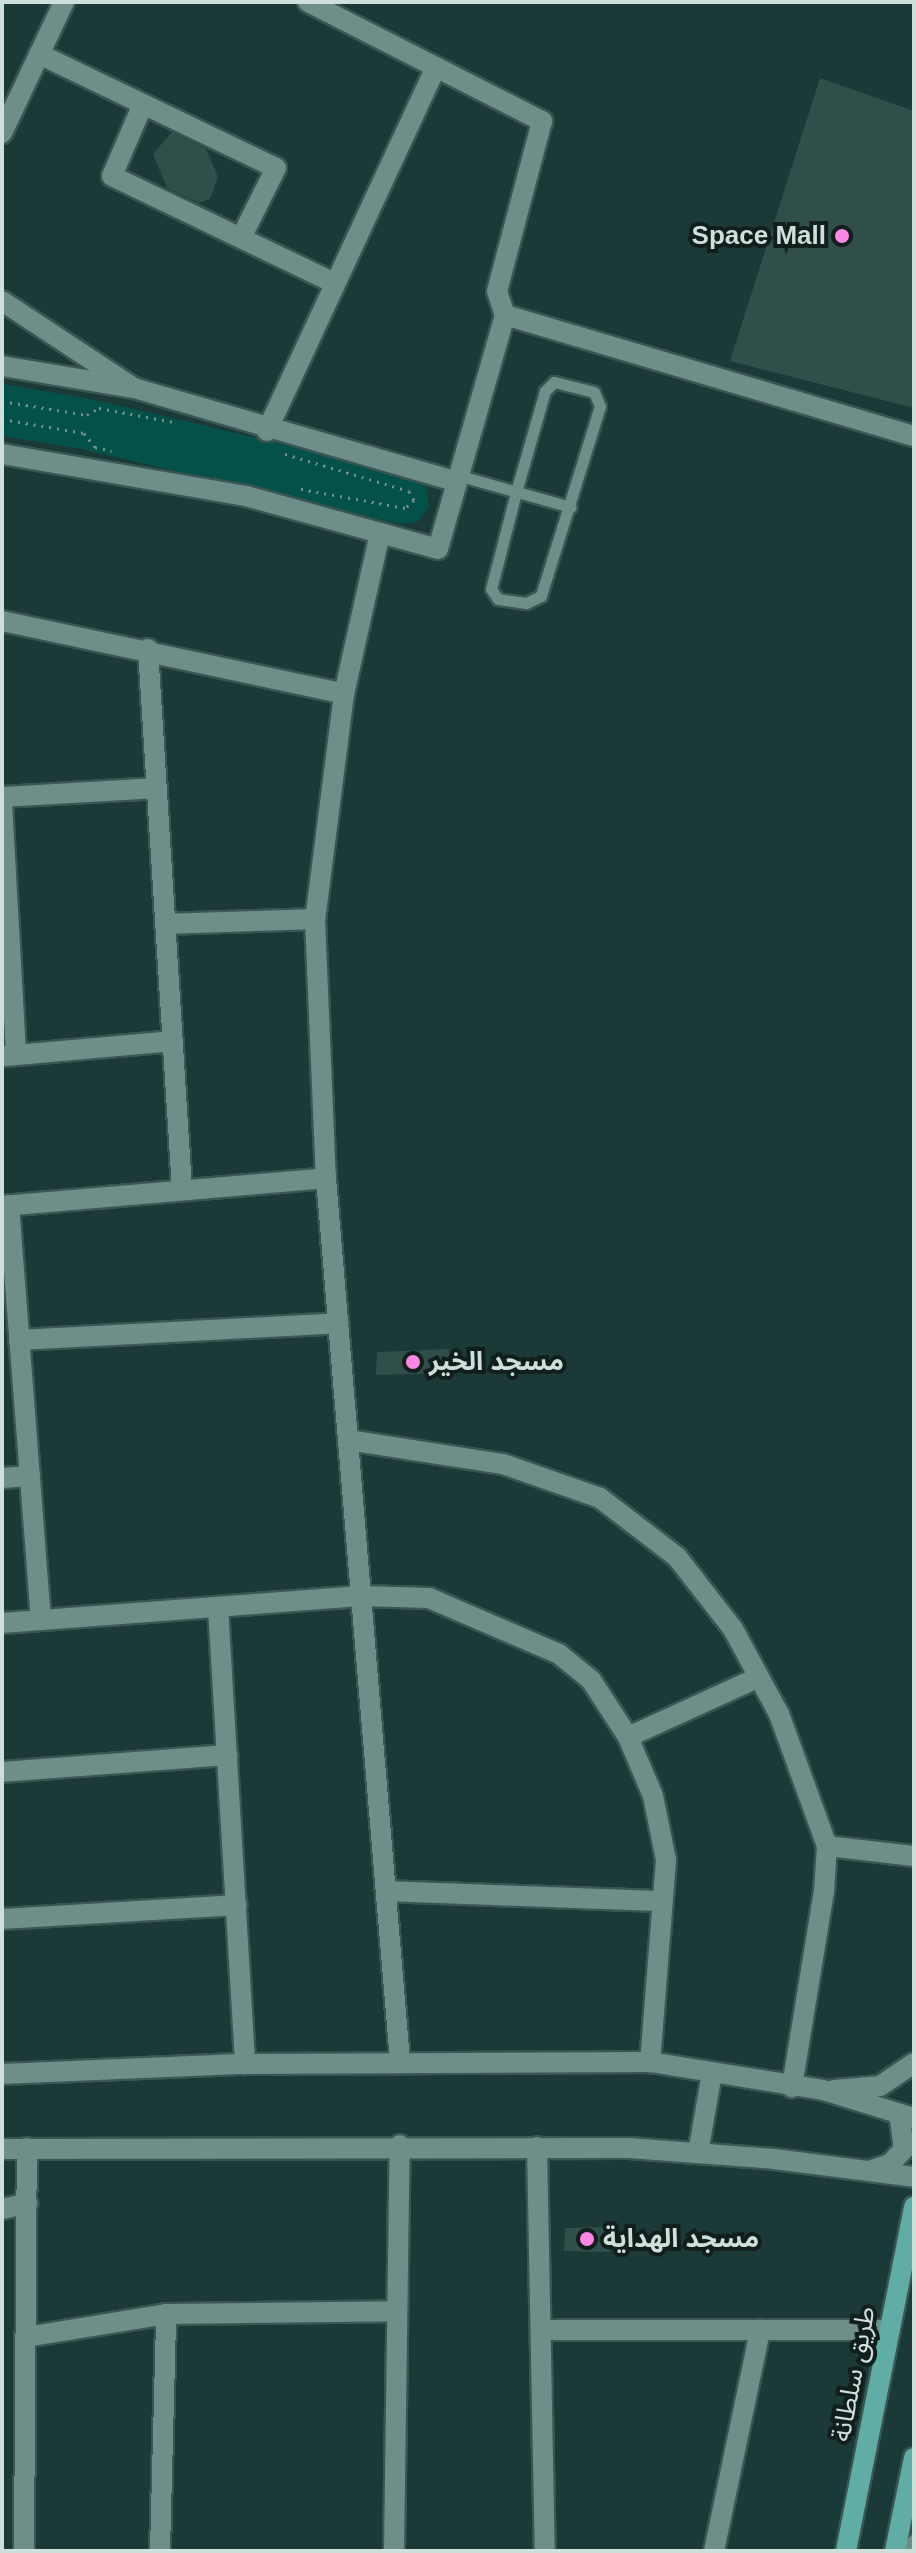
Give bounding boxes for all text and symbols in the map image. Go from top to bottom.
place label: Space Mall [692,220,826,252]
marker: Space Mall [833,227,851,245]
place label: مسجد الخير [429,1346,564,1378]
marker: مسجد الخير [404,1353,422,1371]
place label: مسجد الهداية [603,2223,759,2255]
marker: مسجد الهداية [578,2230,596,2248]
street label: طريق سلطانة [826,2304,882,2444]

